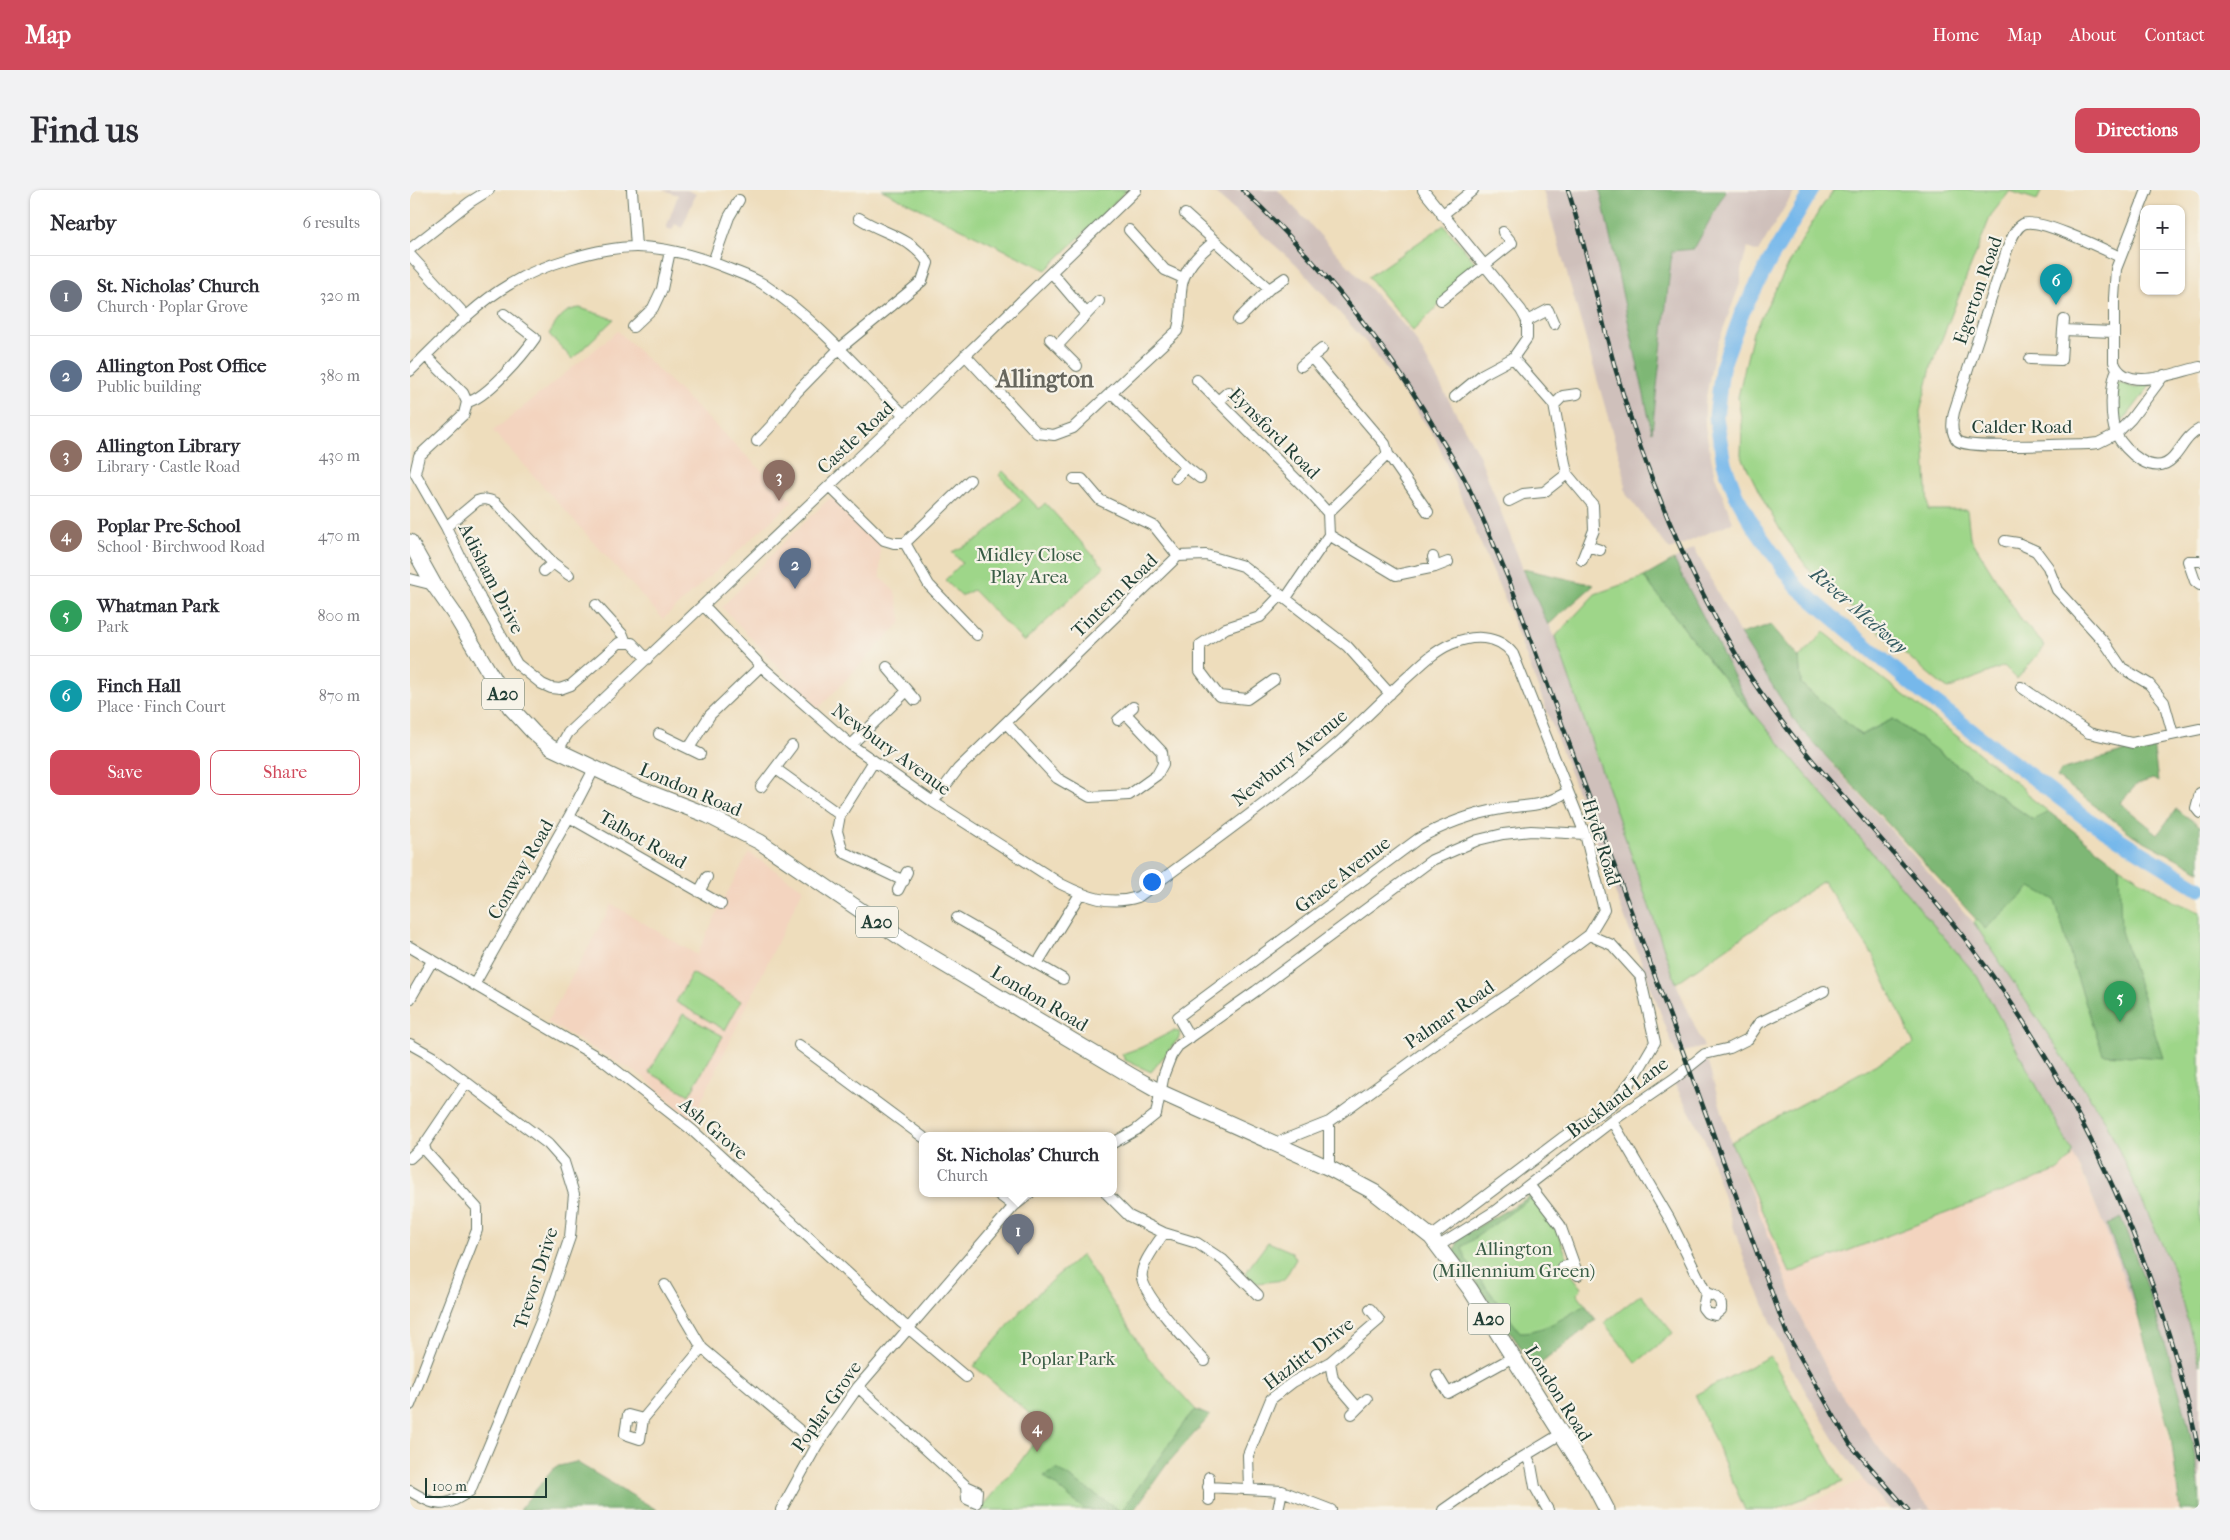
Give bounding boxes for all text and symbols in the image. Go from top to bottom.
text: Map [25,21,71,49]
text: Home [1932,25,1979,46]
text: Map [2007,25,2042,46]
text: About [2070,25,2116,46]
text: Contact [2144,25,2205,46]
button: Directions [2075,108,2200,153]
text: Find us [30,110,139,151]
map controls [2140,205,2185,295]
button: + [2140,205,2185,250]
text: Nearby [50,211,116,235]
text: 6 results [302,213,360,232]
street label: Egerton Road [1949,233,2007,347]
button: − [2140,250,2185,295]
pin: 6 [2040,264,2072,305]
text: St. Nicholas' Church [97,275,260,297]
text: 1 [63,286,69,305]
text: 320 m [320,286,360,305]
text: Church · Poplar Grove [97,297,248,316]
text: Allington Post Office [97,355,266,377]
district label: Allington [994,365,1095,393]
text: 2 [62,366,70,385]
text: 380 m [320,366,360,385]
text: Public building [97,377,201,396]
street label: Eynsford Road [1224,384,1325,484]
street label: Castle Road [813,396,899,479]
street label: Calder Road [1972,416,2073,438]
text: Allington Library [97,435,240,457]
text: 3 [63,446,69,465]
text: 430 m [318,446,360,465]
text: Library · Castle Road [97,457,240,476]
pin: 3 [763,460,795,501]
text: Poplar Pre-School [97,515,241,537]
street label: Adisham Drive [453,519,528,637]
text: 4 [61,526,71,545]
text: 470 m [318,526,360,545]
text: School · Birchwood Road [97,537,265,556]
park label: Midley Close Play Area [976,544,1082,588]
pin: 2 [779,548,811,589]
street label: Tintern Road [1067,549,1163,642]
water label: River Medway [1804,561,1912,659]
text: Whatman Park [97,595,219,617]
text: 5 [63,606,69,625]
text: 800 m [318,606,360,625]
text: Park [97,617,129,636]
text: Finch Hall [97,675,181,697]
road number: A20 [482,678,524,710]
text: 6 [62,686,70,705]
text: 870 m [319,686,360,705]
text: Place · Finch Court [97,697,226,716]
street label: Newbury Avenue [828,699,955,800]
street label: Newbury Avenue [1228,705,1352,811]
button: Save [50,750,200,795]
button: Share [210,750,360,795]
street label: London Road [636,758,746,822]
street label: Hyde Road [1577,796,1625,889]
street label: Talbot Road [595,806,691,874]
street label: Conway Road [483,815,559,923]
street label: Grace Avenue [1291,832,1395,918]
your location [1139,869,1165,895]
road number: A20 [856,906,898,938]
street label: London Road [987,961,1093,1037]
street label: Palmar Road [1401,976,1499,1054]
pin: 5 [2104,981,2136,1022]
street label: Buckland Lane [1563,1053,1673,1143]
street label: Ash Grove [674,1092,752,1164]
popup [919,1132,1117,1197]
text: St. Nicholas' Church [937,1144,1099,1166]
text: Church [937,1166,988,1185]
pin: 1 [1002,1214,1034,1255]
street label: Trevor Drive [509,1225,563,1332]
park label: Allington (Millennium Green) [1433,1238,1595,1282]
road number: A20 [1468,1304,1510,1334]
street label: Hazlitt Drive [1259,1313,1358,1395]
street label: London Road [1520,1341,1597,1446]
park label: Poplar Park [1021,1348,1116,1370]
street label: Poplar Grove [787,1357,866,1456]
pin: 4 [1021,1411,1053,1452]
scale bar [425,1475,548,1498]
text: 100 m [432,1478,467,1495]

